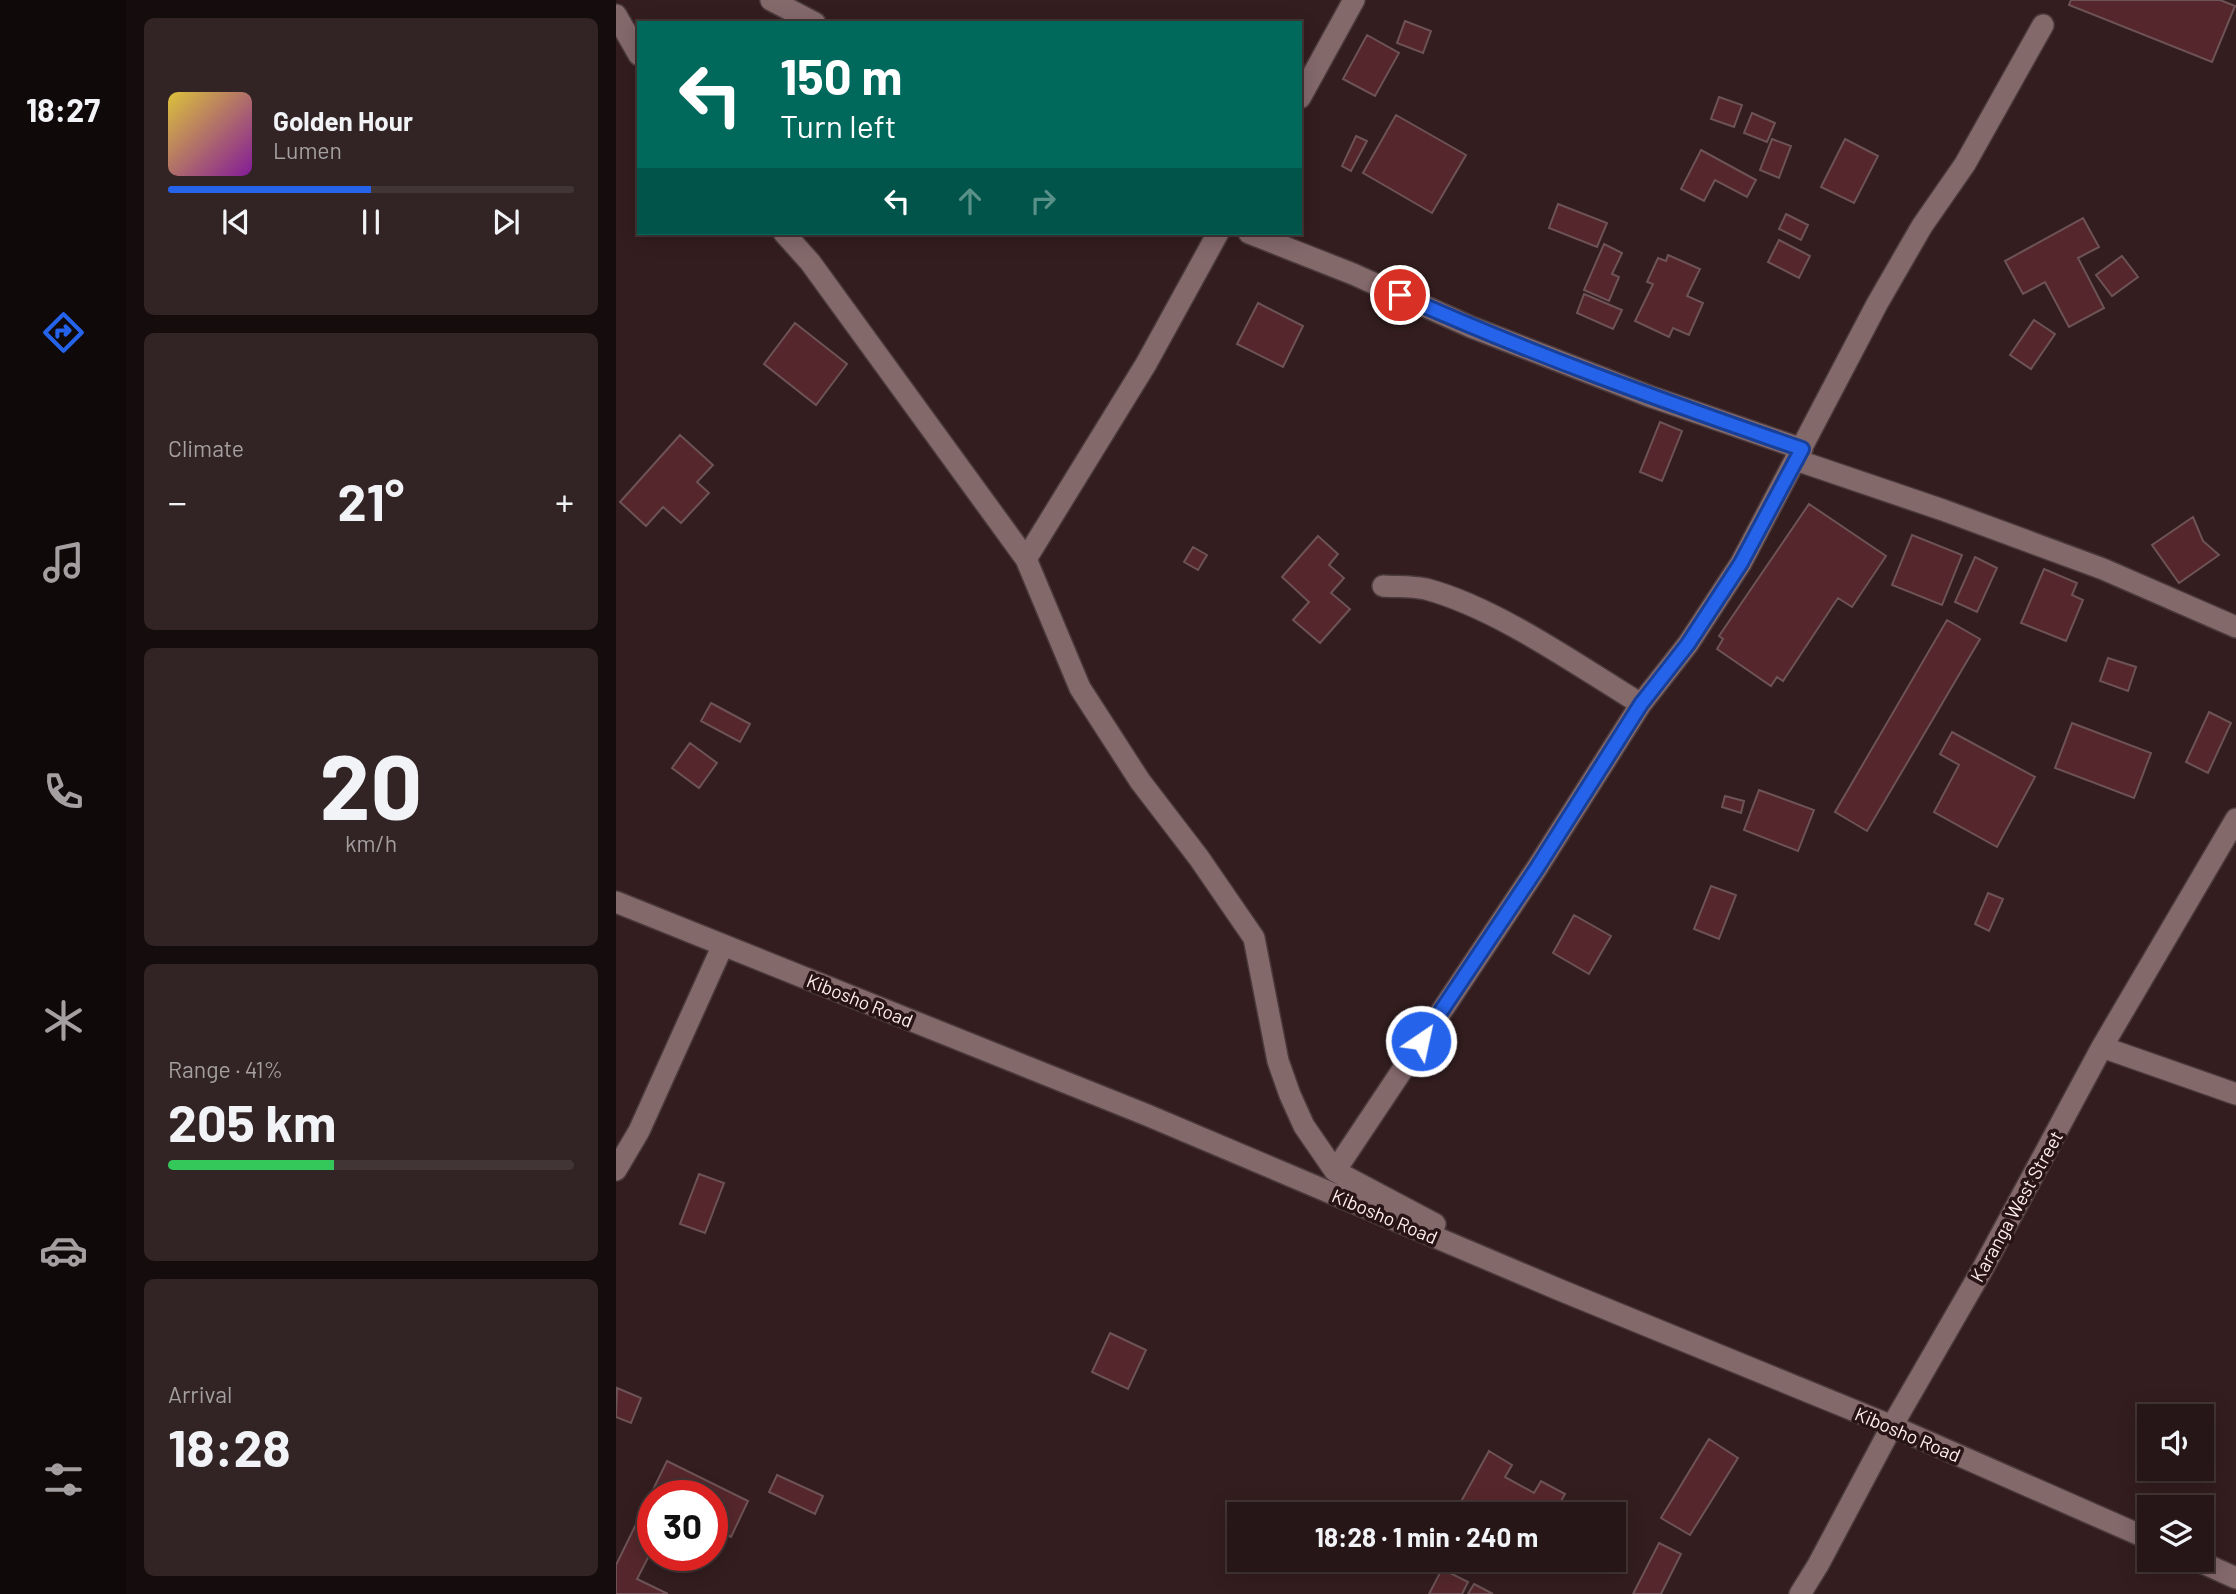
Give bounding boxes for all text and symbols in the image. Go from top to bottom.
text: 150 m [780,46,902,105]
icon: left [665,49,756,140]
text: 18:27 [26,90,100,128]
text: Golden Hour [273,105,413,136]
text: Turn left [780,106,897,144]
text: Lumen [273,136,342,164]
icon: left [878,182,916,220]
icon: ahead [951,182,989,220]
icon: right [1024,182,1062,220]
icon: previous [217,203,255,241]
icon: pause [352,203,390,241]
icon: next [487,203,525,241]
pin [1370,265,1430,325]
icon: arrive [1381,276,1419,314]
icon: directions [39,308,88,357]
text: Climate [168,434,244,462]
text: 21° [338,469,404,531]
text: − [168,478,187,524]
text: + [555,478,574,524]
icon: music [39,538,88,587]
text: 20 [320,729,422,838]
icon: phone [39,767,88,816]
text: km/h [345,829,397,857]
street label: Kibosho Road [804,968,916,1032]
icon: climate [39,996,88,1045]
position arrow [1384,1004,1458,1078]
text: Range · 41% [168,1055,283,1083]
text: 205 km [168,1090,336,1152]
street label: Karanga West Street [1965,1126,2067,1286]
street label: Kibosho Road [1329,1183,1441,1249]
icon: car [39,1226,88,1275]
text: Arrival [168,1380,232,1408]
street label: Kibosho Road [1852,1401,1964,1467]
map controls [2137,1404,2214,1572]
button: sound [2137,1404,2214,1481]
text: 18:28 [168,1415,291,1477]
icon: filters [39,1455,88,1504]
speed limit sign: 30 [637,1480,728,1571]
button: layers [2137,1495,2214,1572]
text: 18:28 · 1 min · 240 m [1315,1521,1538,1552]

